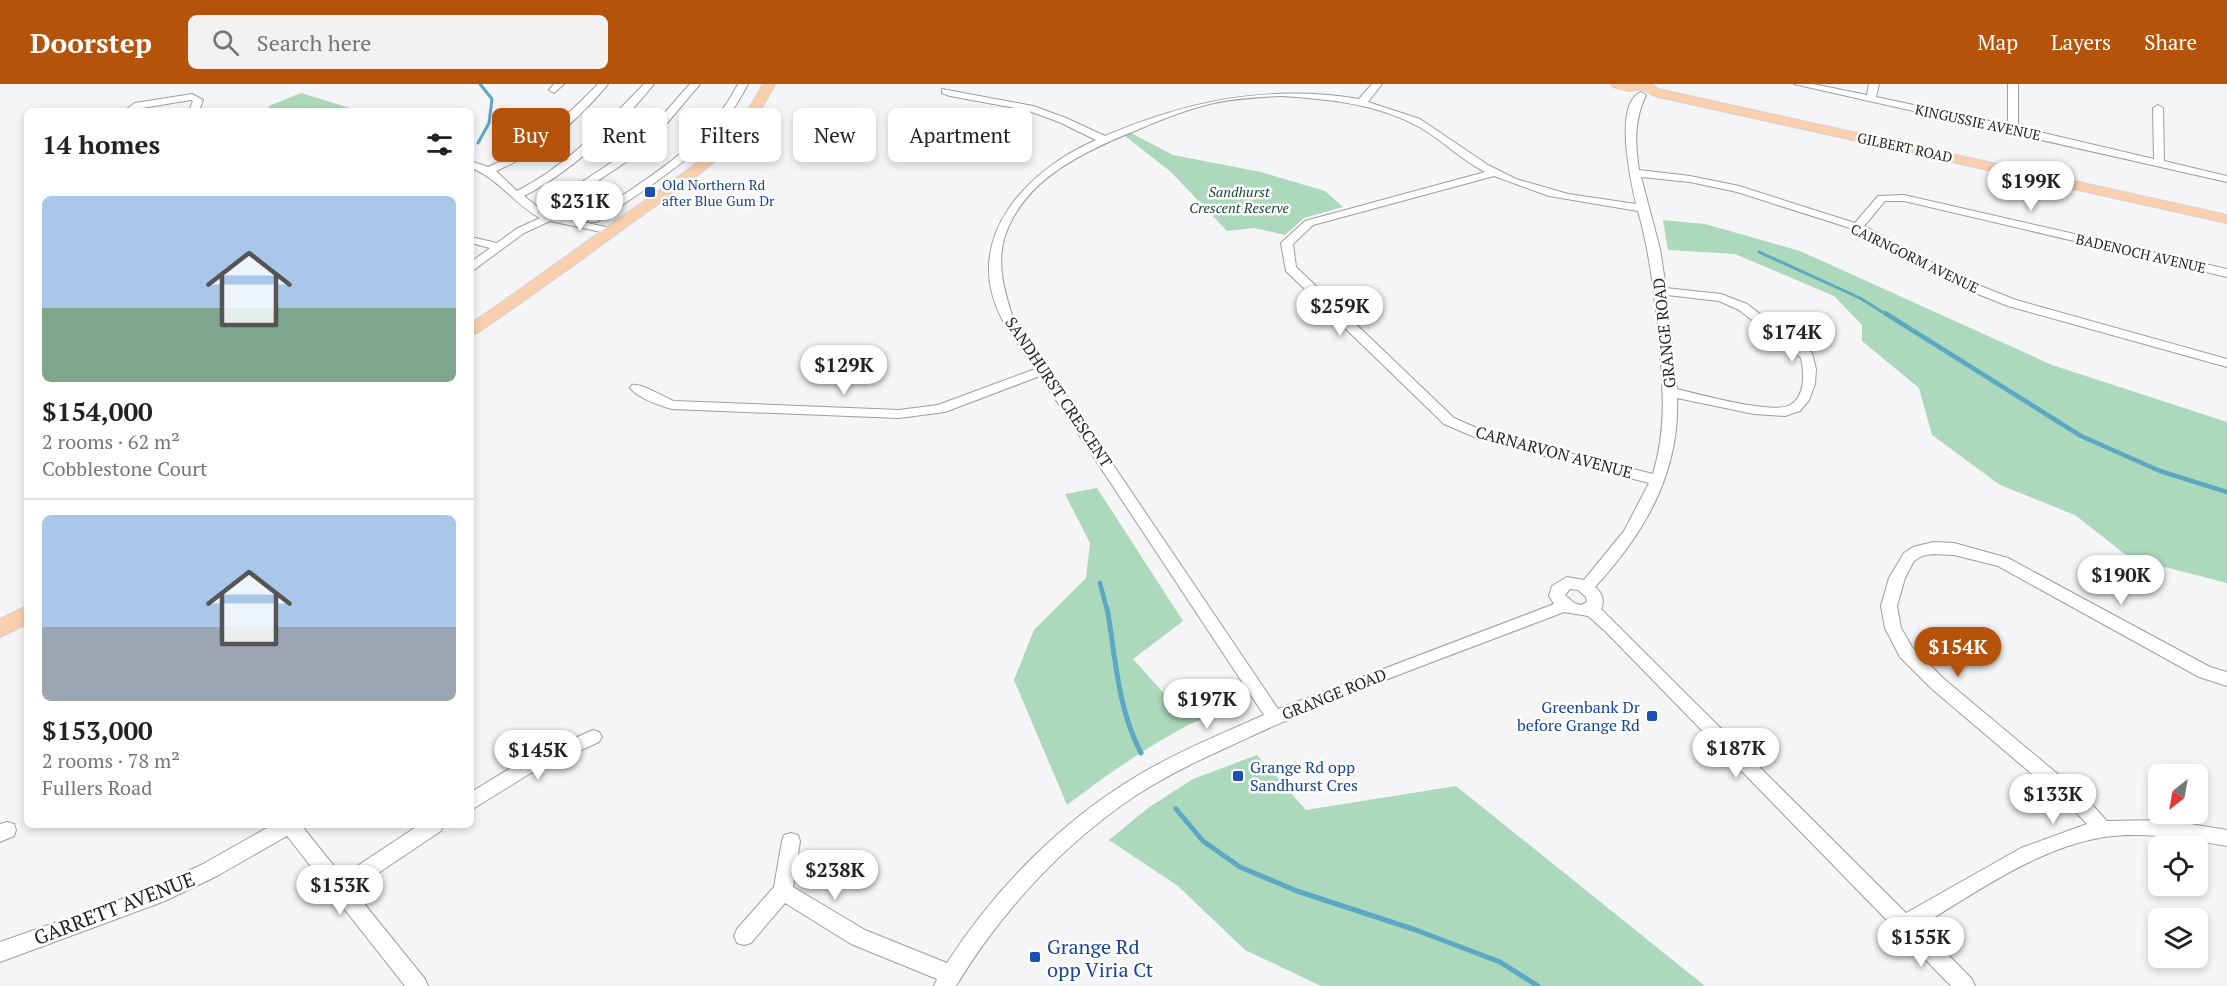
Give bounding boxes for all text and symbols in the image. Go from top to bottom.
search box [188,15,608,69]
text: Doorstep [30,24,152,61]
icon: search [209,26,242,59]
text: Search here [257,28,371,57]
text: Map [1977,28,2018,56]
text: Layers [2051,28,2111,56]
text: Share [2144,28,2197,56]
street label: KINGUSSIE AVENUE [1913,99,2043,145]
chip: Buy [492,108,570,162]
chip: Rent [582,108,667,162]
chip: Filters [679,108,781,162]
chip: New [793,108,876,162]
chip: Apartment [888,108,1032,162]
text: 14 homes [42,127,160,161]
icon: filters [423,128,456,161]
street label: GILBERT ROAD [1856,128,1954,166]
pin: $199K [1989,161,2073,212]
text: $199K [2001,167,2061,194]
place label: Old Northern Rd after Blue Gum Dr [662,175,775,210]
pin: $231K [538,181,622,232]
park label: Sandhurst Crescent Reserve [1189,182,1289,217]
marker: Old Northern Rd after Blue Gum Dr [643,185,657,199]
text: $231K [550,187,610,214]
street label: CAIRNGORM AVENUE [1848,219,1982,297]
street label: BADENOCH AVENUE [2074,229,2208,277]
icon: home [195,235,303,343]
street label: GRANGE ROAD [1647,277,1681,389]
pin: $259K [1298,286,1382,337]
text: $259K [1310,292,1370,319]
street label: SANDHURST CRESCENT [1000,312,1118,472]
pin: $174K [1750,312,1834,363]
text: $174K [1762,318,1822,345]
pin: $129K [802,345,886,396]
text: $129K [814,351,874,378]
text: $154,000 [42,394,153,428]
street label: CARNARVON AVENUE [1473,420,1635,484]
text: 2 rooms · 62 m² [42,428,180,455]
text: Cobblestone Court [42,455,207,482]
icon: home [195,554,303,662]
pin: $190K [2079,555,2163,606]
text: $190K [2091,561,2151,588]
pin: $154K [1916,627,2000,678]
text: $154K [1928,633,1988,660]
street label: GRANGE ROAD [1278,663,1390,725]
pin: $197K [1165,679,1249,730]
text: $197K [1177,685,1237,712]
place label: Greenbank Dr before Grange Rd [1517,696,1641,736]
marker: Greenbank Dr before Grange Rd [1645,709,1659,723]
text: $153,000 [42,713,153,747]
pin: $187K [1694,728,1778,779]
pin: $145K [496,730,580,781]
text: $187K [1706,734,1766,761]
text: $145K [508,736,568,763]
text: 2 rooms · 78 m² [42,747,180,774]
place label: Grange Rd opp Sandhurst Cres [1250,756,1358,796]
north arrow [2148,764,2208,824]
map controls [2148,764,2208,968]
marker: Grange Rd opp Sandhurst Cres [1231,769,1245,783]
text: Fullers Road [42,774,152,801]
pin: $133K [2011,774,2095,825]
text: $133K [2023,780,2083,807]
button: locate [2148,836,2208,896]
pin: $238K [793,850,877,901]
text: $238K [805,856,865,883]
street label: GARRETT AVENUE [30,865,198,951]
pin: $153K [298,865,382,916]
text: $153K [310,871,370,898]
button: layers [2148,908,2208,968]
pin: $155K [1879,917,1963,968]
text: $155K [1891,923,1951,950]
place label: Grange Rd opp Viria Ct [1047,933,1154,983]
marker: Grange Rd opp Viria Ct [1028,950,1042,964]

